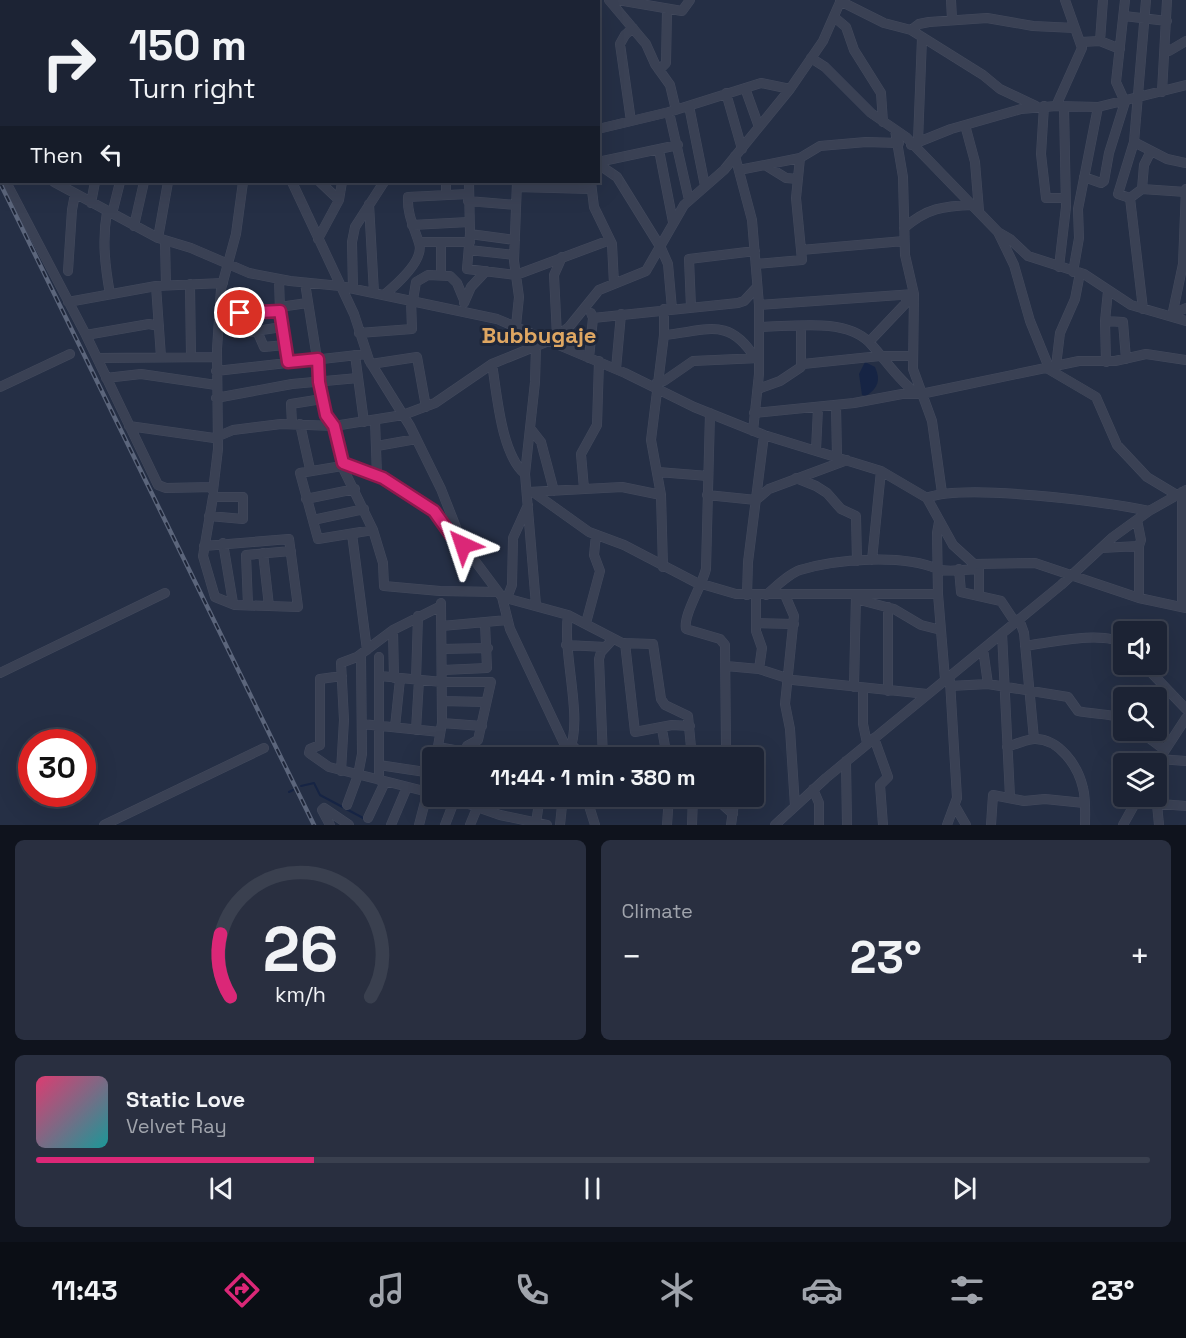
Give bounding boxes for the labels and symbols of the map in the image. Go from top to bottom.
pin [214,287,265,338]
district label: Bubbugaje [481,321,597,349]
position arrow [431,513,495,577]
speed limit sign: 30 [18,729,96,807]

